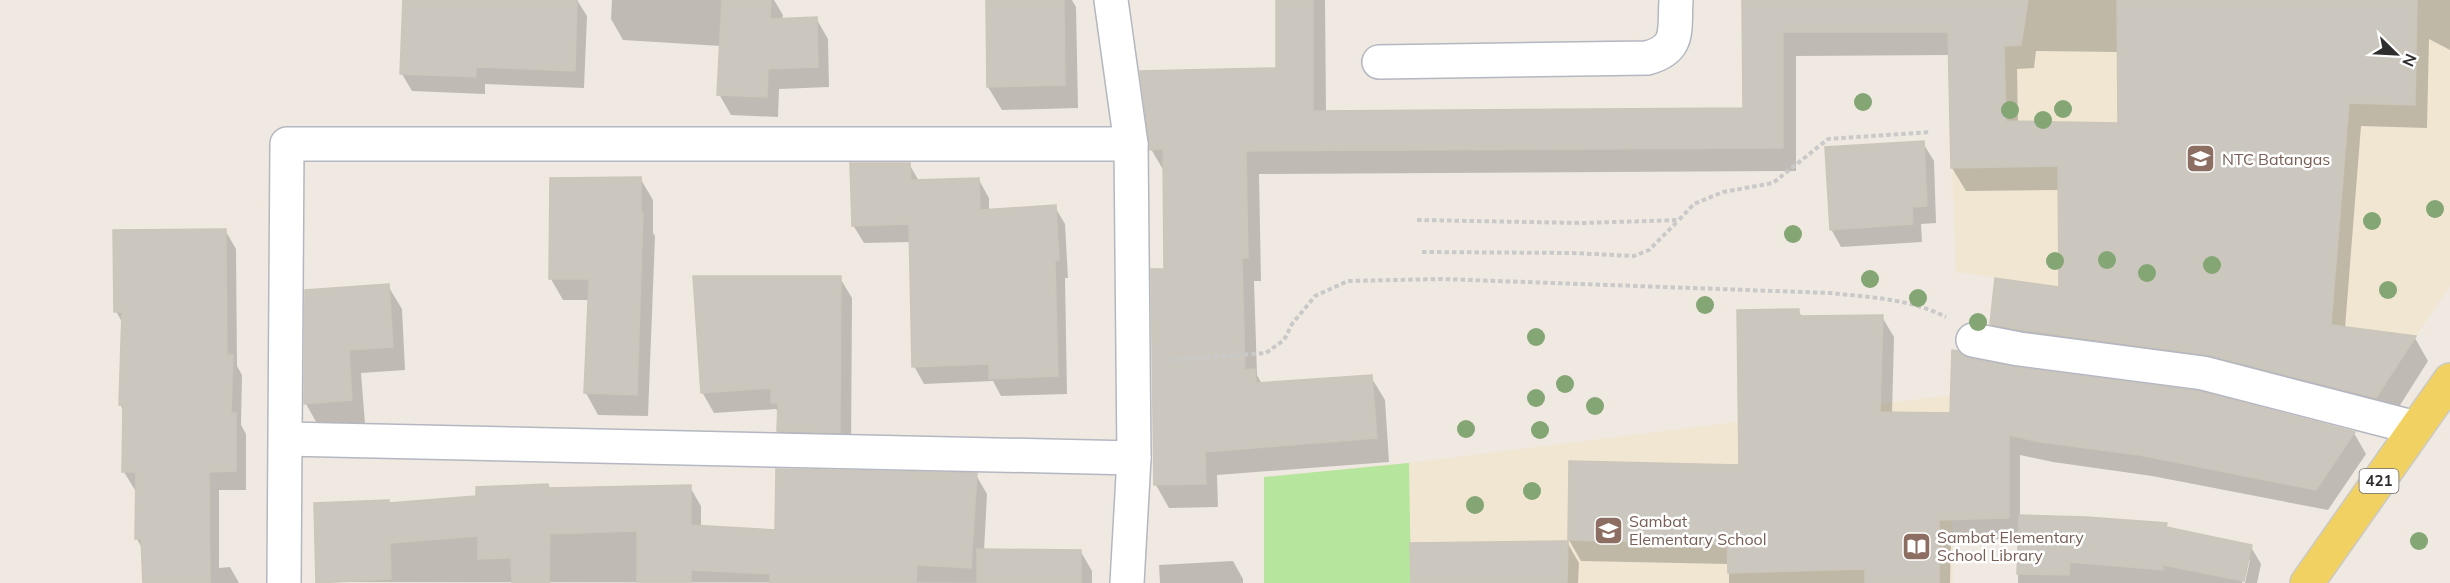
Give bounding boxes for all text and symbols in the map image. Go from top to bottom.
north arrow [2366,24,2426,84]
text: N [2398,51,2421,70]
school or university icon: NTC Batangas [2185,143,2217,175]
place label: NTC Batangas [2222,149,2330,169]
road number: 421 [2360,469,2398,493]
place label: Sambat Elementary School [1629,511,1767,549]
school or university icon: Sambat Elementary School [1592,514,1624,546]
place label: Sambat Elementary School Library [1937,527,2084,565]
library icon: Sambat Elementary School Library [1900,530,1932,562]

